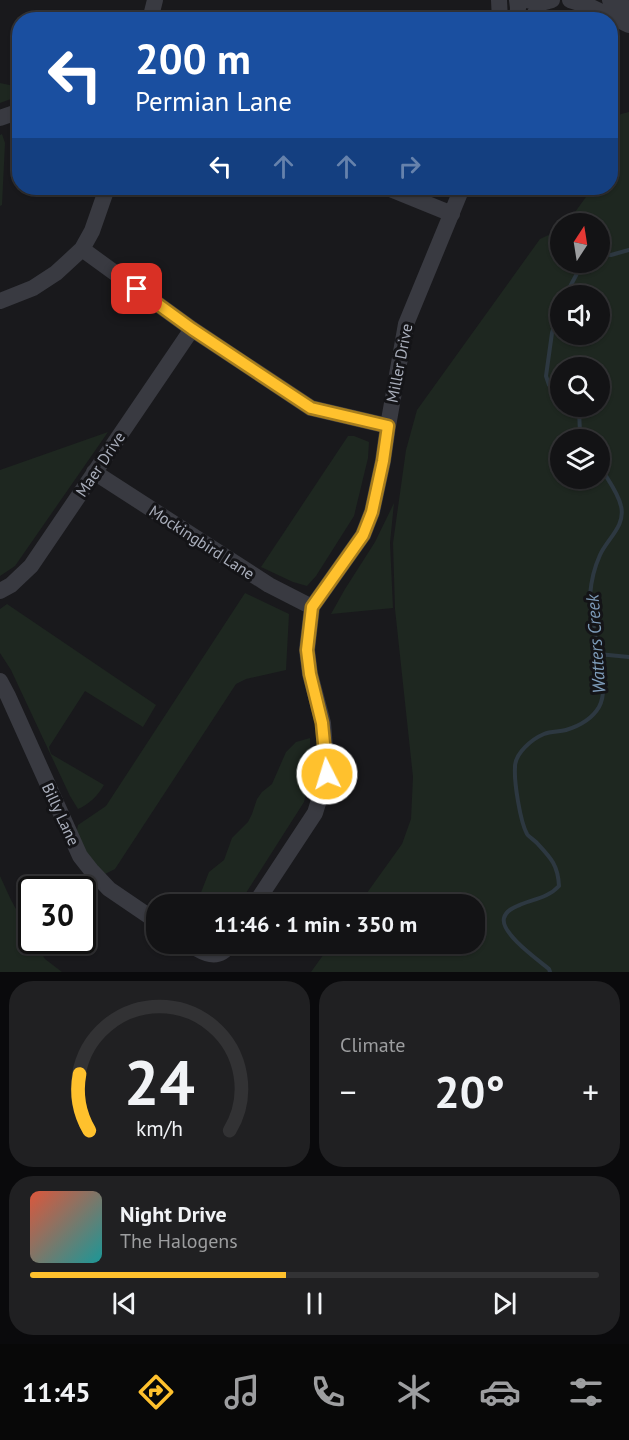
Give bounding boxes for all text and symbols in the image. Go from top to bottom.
text: 200 m [135,31,251,86]
icon: left [36,36,114,114]
text: Permian Lane [135,84,292,118]
icon: left [204,150,237,183]
icon: ahead [267,150,300,183]
icon: ahead [330,150,363,183]
icon: right [393,150,426,183]
north arrow [550,213,610,273]
map controls [550,213,610,489]
pin [111,263,162,314]
icon: arrive [120,272,153,305]
button: sound [550,285,610,345]
street label: Miller Drive [382,322,416,404]
button: search [550,357,610,417]
street label: Maer Drive [71,428,129,500]
button: layers [550,429,610,489]
street label: Mockingbird Lane [145,500,259,584]
water label: Watters Creek [580,593,610,695]
position arrow [295,742,359,806]
street label: Billy Lane [38,779,84,849]
speed limit sign: 30 [18,876,96,954]
text: 11:46 · 1 min · 350 m [214,910,417,938]
text: Climate [340,1032,406,1058]
text: 24 [124,1041,195,1122]
text: 20° [434,1062,505,1120]
text: − [340,1070,357,1113]
text: + [582,1070,599,1113]
text: km/h [136,1114,183,1142]
text: Night Drive [120,1200,227,1228]
text: The Halogens [120,1228,238,1254]
icon: previous [108,1287,141,1320]
icon: pause [298,1287,331,1320]
icon: next [488,1287,521,1320]
icon: directions [135,1371,177,1413]
icon: music [221,1371,263,1413]
icon: phone [307,1371,349,1413]
icon: climate [393,1371,435,1413]
icon: car [479,1371,521,1413]
icon: filters [565,1371,607,1413]
text: 11:45 [22,1375,91,1409]

